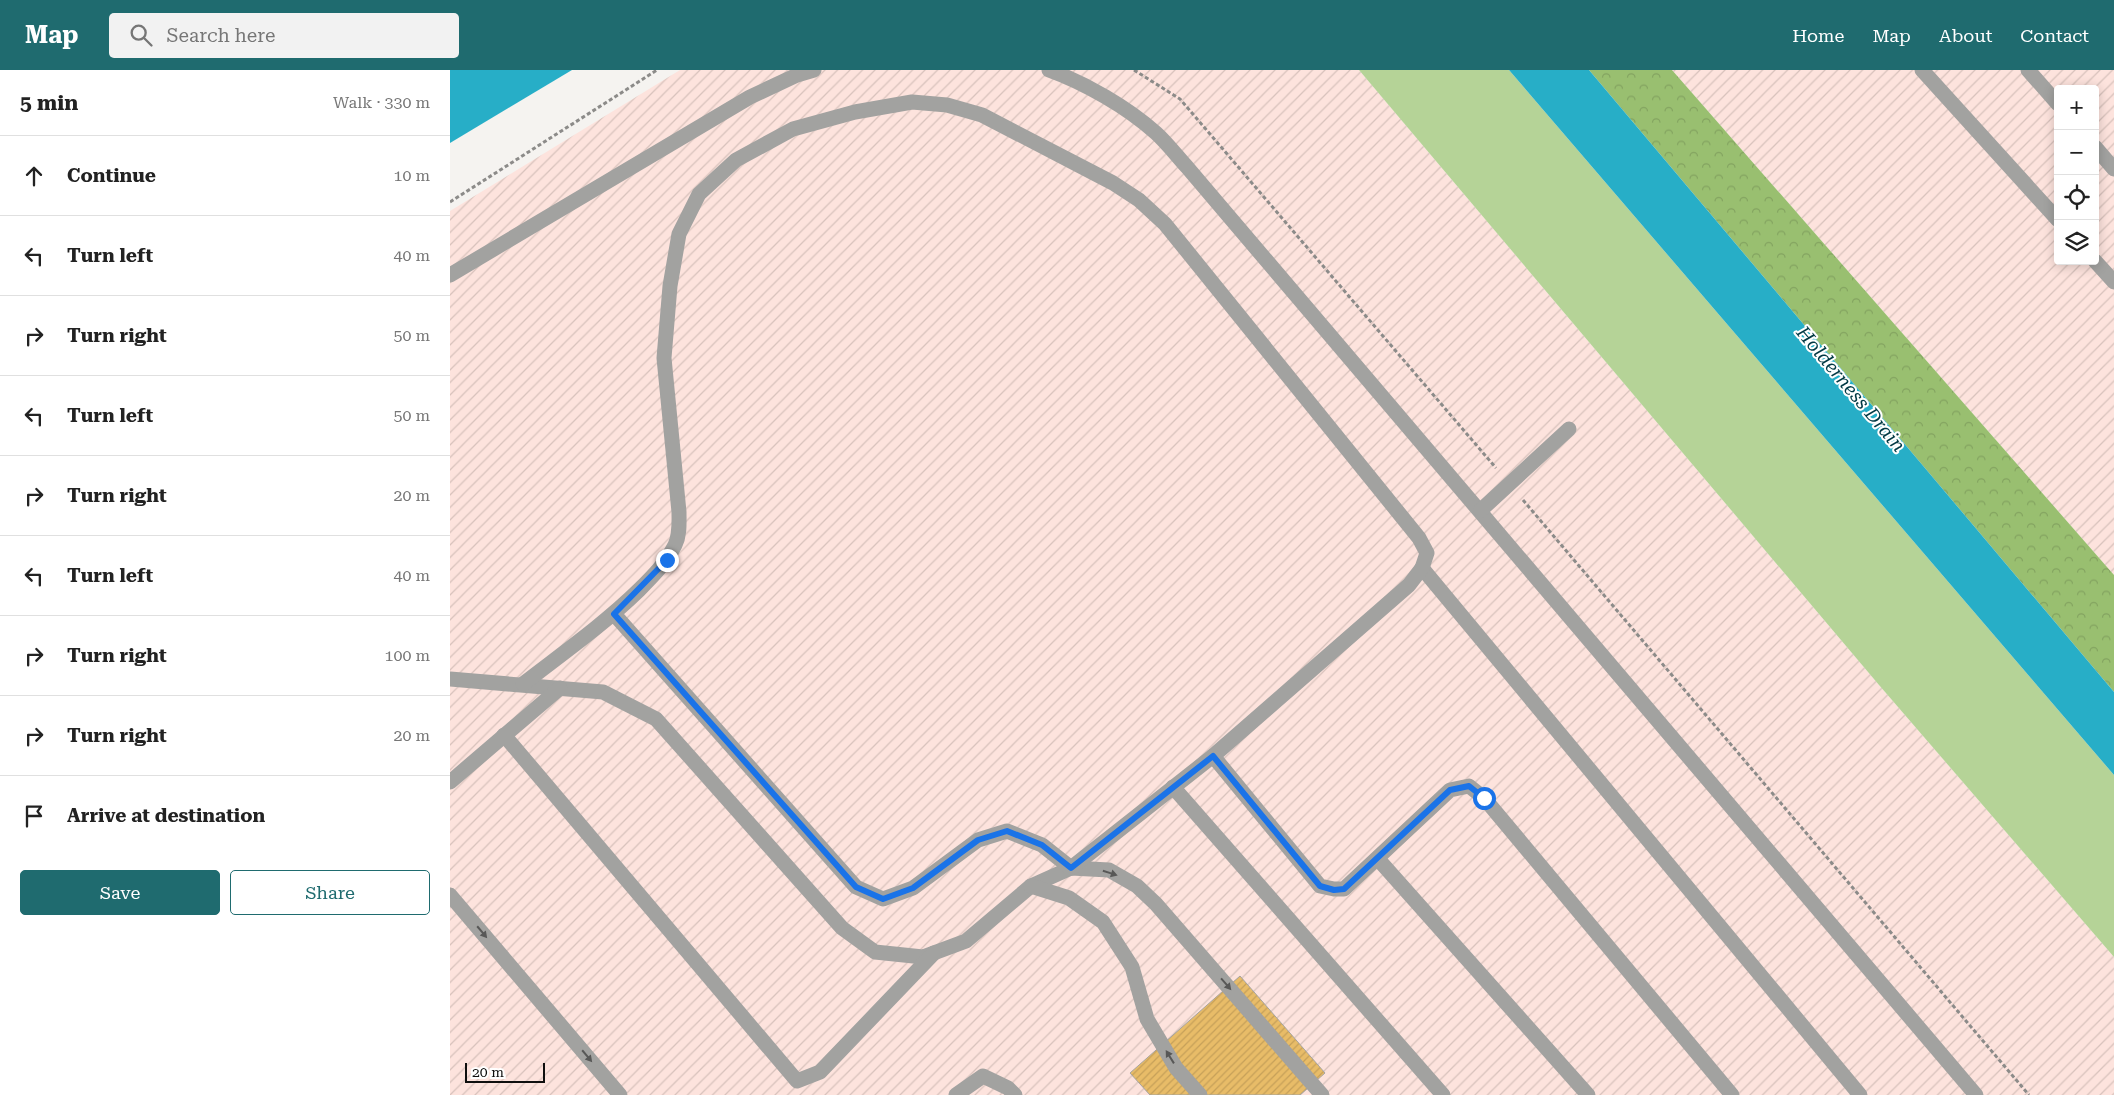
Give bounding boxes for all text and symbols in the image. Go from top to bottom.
search box [109,13,459,58]
text: Map [25,21,79,49]
icon: search [127,21,155,49]
text: Search here [167,24,275,47]
text: Home [1792,25,1844,46]
text: Map [1872,25,1911,46]
text: About [1939,25,1992,46]
text: Contact [2020,25,2089,46]
map controls [2054,85,2099,265]
button: + [2054,85,2099,130]
text: 5 min [20,91,78,115]
text: Walk · 330 m [333,93,430,112]
button: − [2054,130,2099,175]
icon: ahead [20,162,48,190]
text: Continue [67,164,156,187]
text: 10 m [393,166,430,185]
button: locate [2054,175,2099,220]
button: layers [2054,220,2099,265]
icon: left [20,242,48,270]
text: Turn left [67,244,153,267]
text: 40 m [393,246,430,265]
water label: Holderness Drain [1791,321,1910,457]
icon: right [20,322,48,350]
text: Turn right [67,324,167,347]
text: 50 m [393,326,430,345]
icon: left [20,402,48,430]
text: Turn left [67,404,153,427]
text: 50 m [393,406,430,425]
icon: right [20,482,48,510]
text: Turn right [67,484,167,507]
text: 20 m [393,486,430,505]
route end [656,549,679,572]
icon: left [20,562,48,590]
text: Turn left [67,564,153,587]
text: 40 m [393,566,430,585]
icon: right [20,642,48,670]
text: Turn right [67,644,167,667]
text: 100 m [384,646,430,665]
icon: right [20,722,48,750]
text: Turn right [67,724,167,747]
text: 20 m [393,726,430,745]
route start [1473,787,1496,810]
icon: arrive [20,802,48,830]
text: Arrive at destination [67,804,265,827]
one-way arrow [1103,869,1118,877]
button: Save [20,870,220,915]
button: Share [230,870,430,915]
one-way arrow [476,925,487,938]
one-way arrow [1220,977,1231,990]
one-way arrow [581,1049,593,1061]
one-way arrow [1165,1050,1174,1063]
scale bar [465,1060,545,1083]
text: 20 m [472,1064,504,1080]

